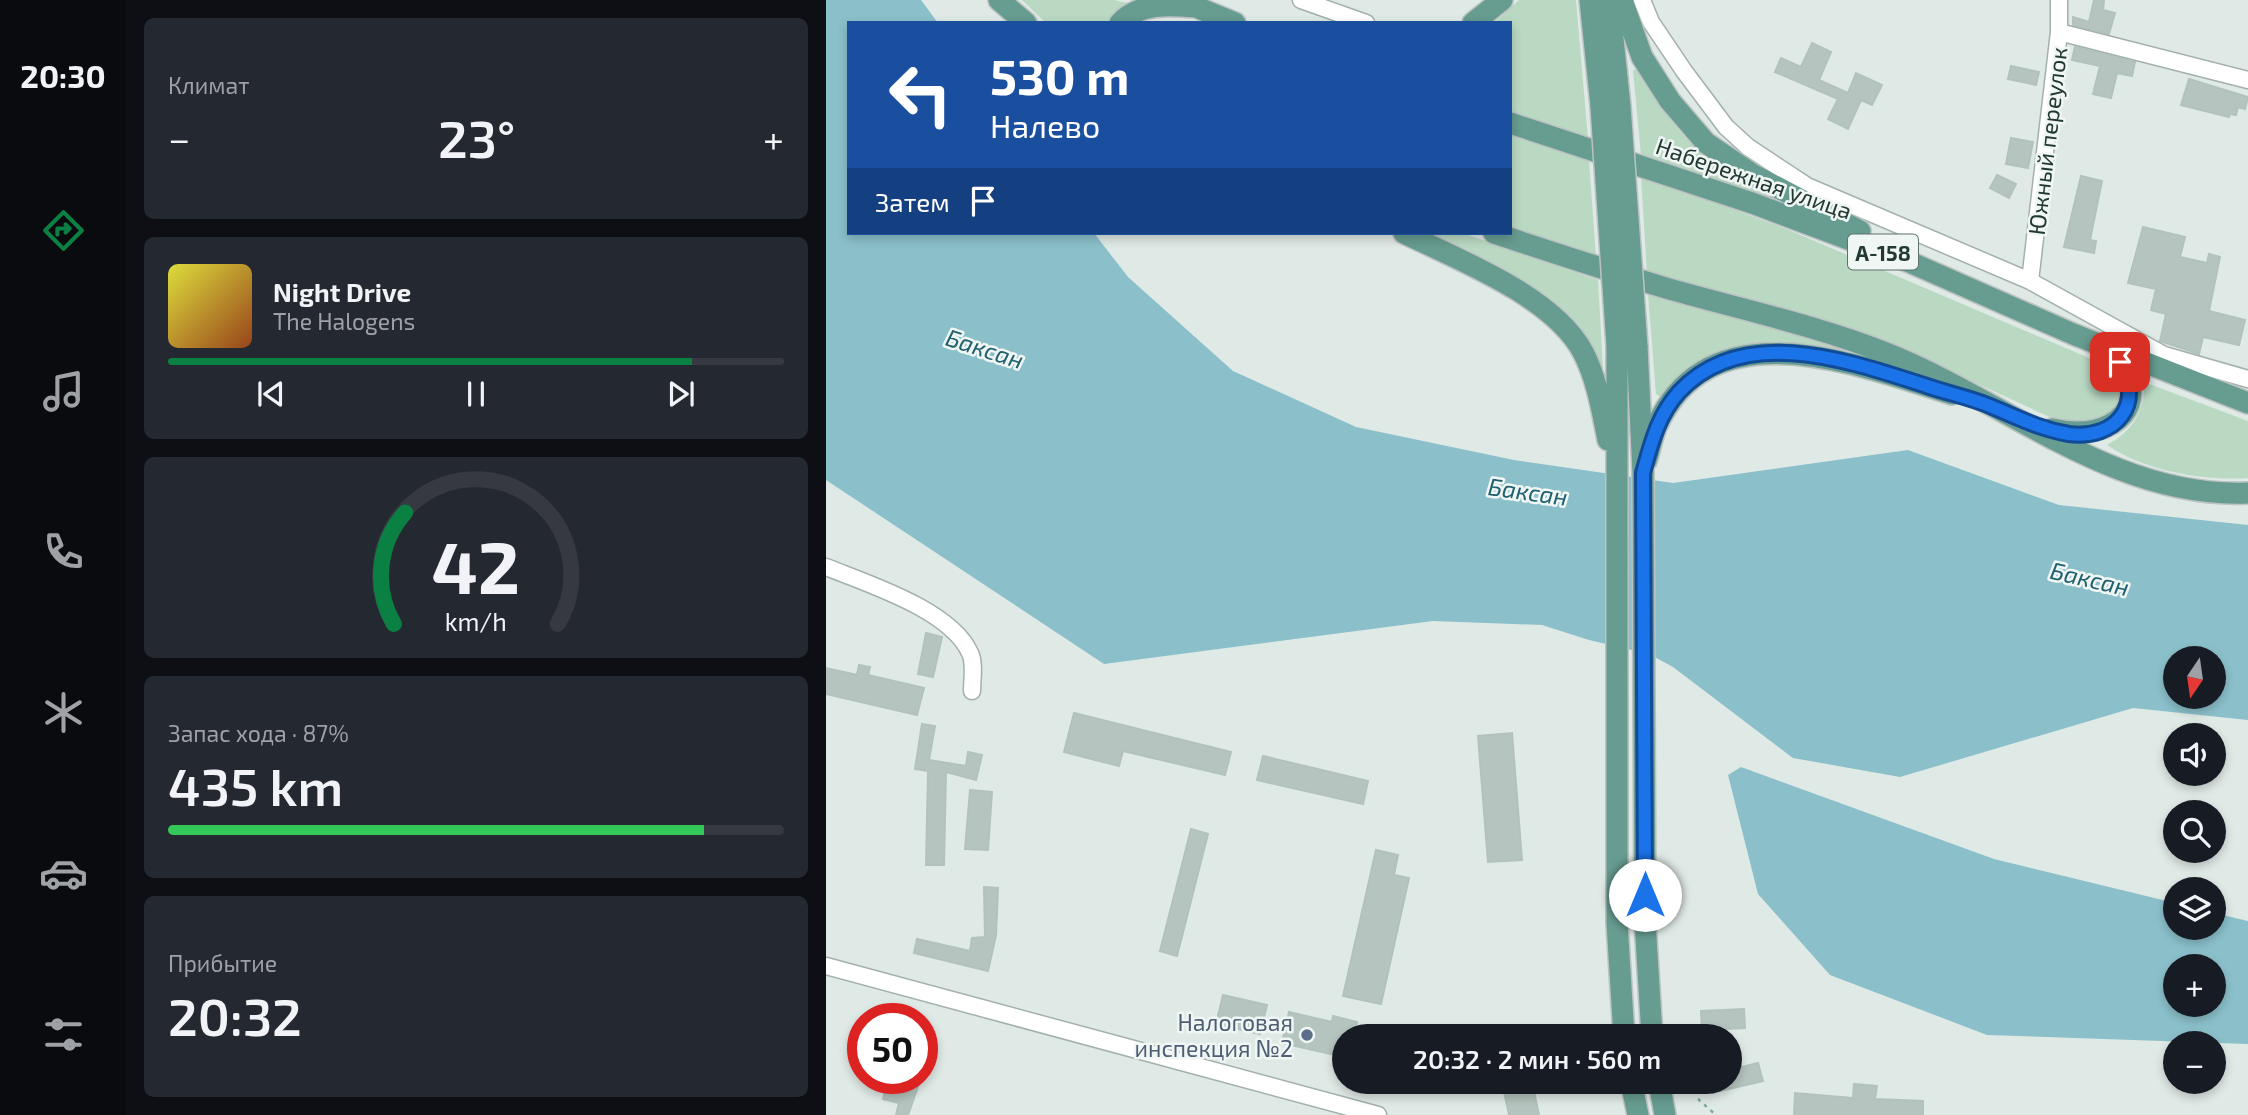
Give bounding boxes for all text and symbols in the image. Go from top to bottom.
street label: Южный переулок [2022,45,2073,237]
text: 530 m [990,46,1130,105]
icon: left [875,49,966,140]
text: 20:30 [20,56,106,94]
text: Климат [168,71,249,99]
text: 23° [438,106,515,168]
text: Налево [990,106,1100,144]
text: − [168,115,190,161]
text: + [763,115,784,161]
street label: Набережная улица [1652,131,1856,226]
icon: arrive [964,182,1002,220]
text: Затем [875,186,950,217]
icon: directions [39,206,88,255]
road number: А-158 [1848,234,1918,270]
text: Night Drive [273,276,411,307]
text: The Halogens [273,307,415,335]
water label: Баксан [942,322,1028,374]
pin [2090,332,2150,392]
icon: arrive [2101,343,2139,381]
icon: music [39,367,88,416]
icon: previous [252,375,290,413]
icon: pause [457,375,495,413]
icon: next [662,375,700,413]
water label: Баксан [1486,471,1570,511]
text: 42 [432,521,520,609]
icon: phone [39,527,88,576]
water label: Баксан [2048,555,2132,601]
text: km/h [445,605,507,635]
north arrow [2163,646,2226,709]
map controls [2163,646,2226,1094]
icon: climate [39,688,88,737]
text: Запас хода · 87% [168,719,349,747]
button: sound [2163,723,2226,786]
text: 435 km [168,754,343,816]
button: search [2163,800,2226,863]
icon: car [39,849,88,898]
position arrow [1608,858,1682,932]
button: layers [2163,877,2226,940]
text: Прибытие [168,949,277,977]
button: + [2163,954,2226,1017]
text: 20:32 [168,984,302,1046]
speed limit sign: 50 [847,1003,938,1094]
place label: Налоговая инспекция №2 [1135,1008,1293,1062]
icon: filters [39,1010,88,1059]
marker: Налоговая инспекция №2 [1299,1027,1315,1043]
button: − [2163,1031,2226,1094]
text: 20:32 · 2 мин · 560 m [1413,1043,1661,1074]

